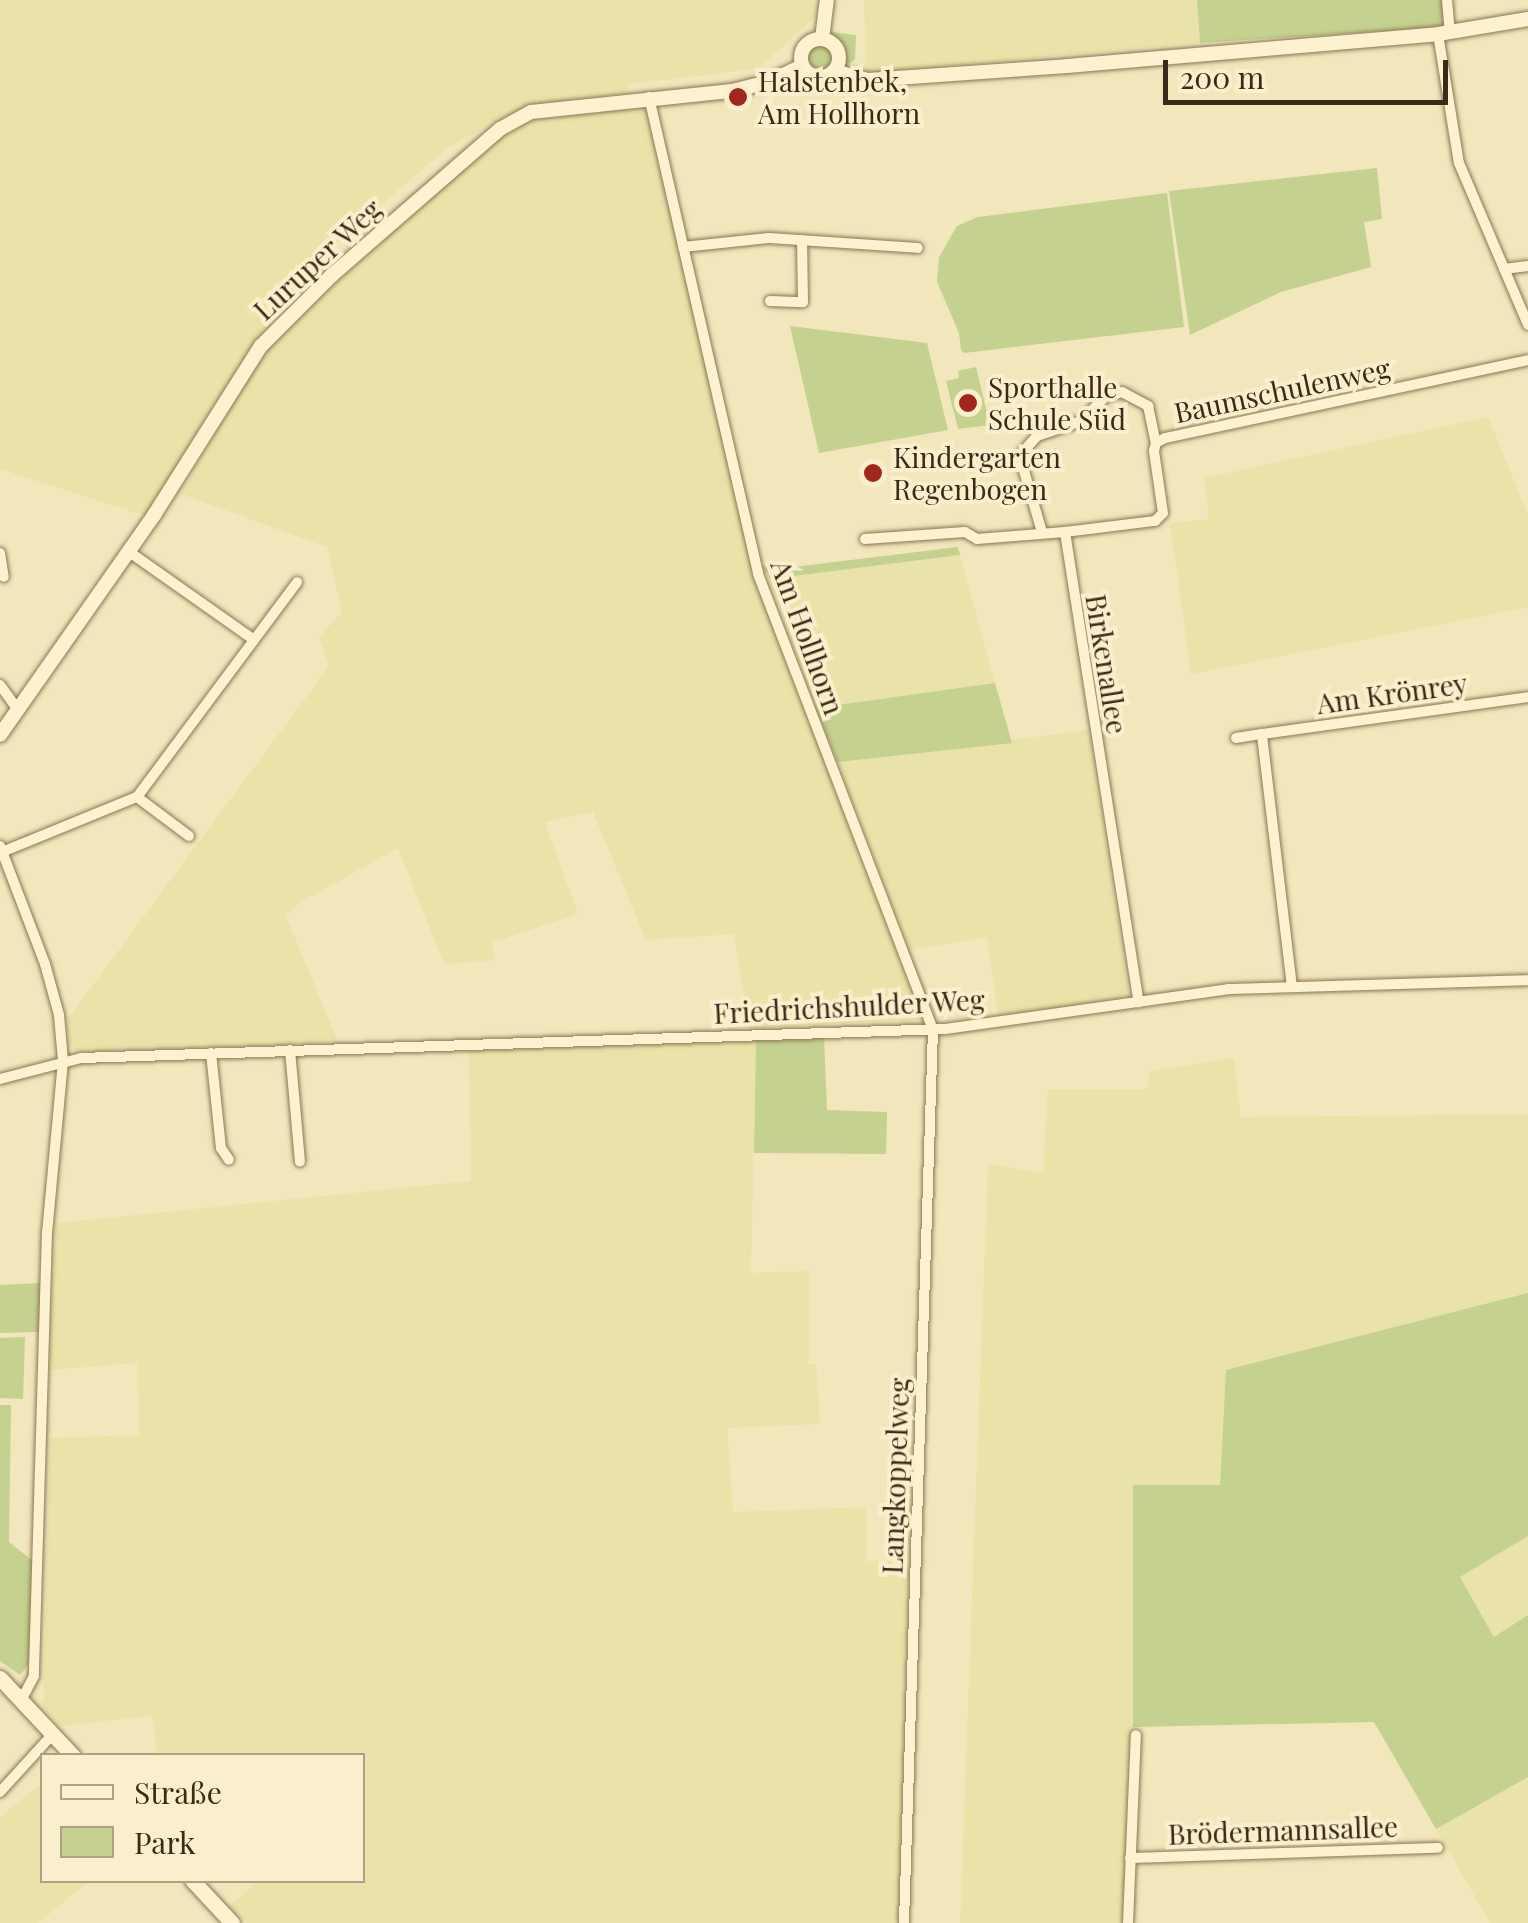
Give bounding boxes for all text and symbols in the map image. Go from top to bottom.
scale bar [1168,40,1453,102]
text: 200 m [1180,57,1264,97]
place label: Halstenbek, Am Hollhorn [758,64,920,130]
marker: Halstenbek, Am Hollhorn [727,86,749,108]
street label: Luruper Weg [246,191,388,327]
street label: Baumschulenweg [1171,351,1393,429]
place label: Sporthalle Schule Süd [988,370,1126,436]
marker: Sporthalle Schule Süd [957,392,979,414]
place label: Kindergarten Regenbogen [893,440,1061,506]
marker: Kindergarten Regenbogen [862,462,884,484]
street label: Am Hollhorn [764,555,852,719]
street label: Birkenallee [1079,592,1135,736]
street label: Am Krönrey [1315,666,1469,720]
street label: Friedrichshulder Weg [712,982,986,1030]
street label: Langkoppelweg [875,1377,915,1575]
legend [40,1753,365,1883]
text: Straße [134,1772,222,1812]
street label: Brödermannsallee [1167,1809,1399,1851]
text: Park [134,1822,196,1862]

